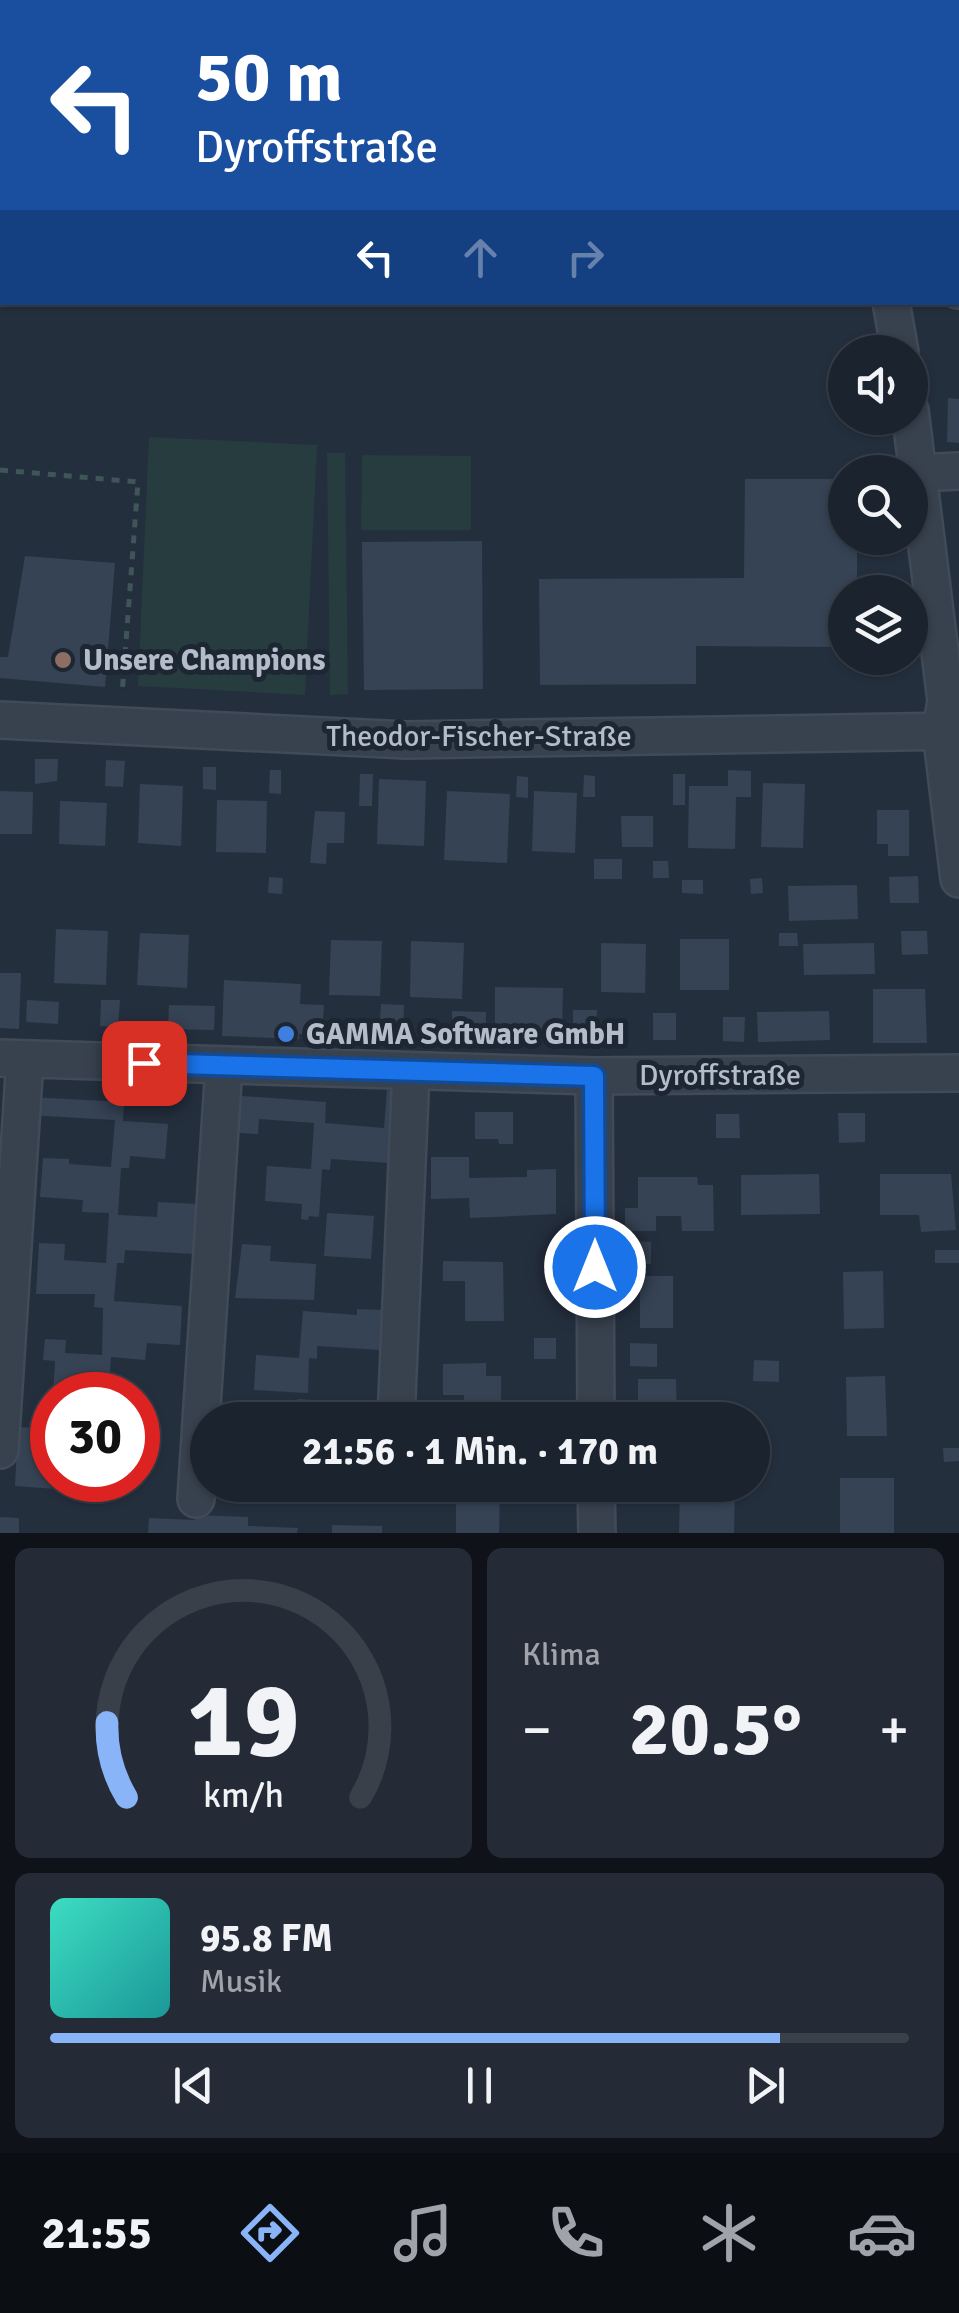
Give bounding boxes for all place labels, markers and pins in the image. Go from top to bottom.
place label: Unsere Champions [83,642,325,679]
marker: Unsere Champions [52,649,74,671]
place label: GAMMA Software GmbH [306,1016,625,1053]
pin [102,1021,187,1106]
marker: GAMMA Software GmbH [275,1023,297,1045]

